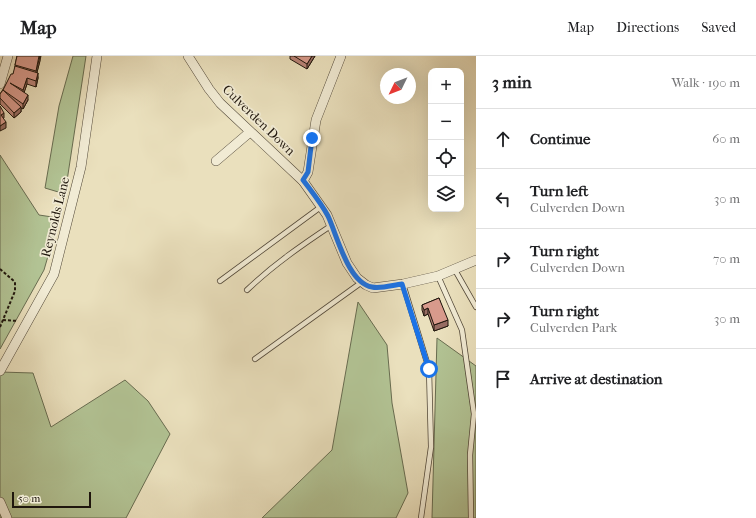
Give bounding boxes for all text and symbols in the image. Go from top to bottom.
text: Map [20,17,56,39]
text: Map [567,19,594,36]
text: Directions [616,19,679,36]
text: Saved [701,19,736,36]
north arrow [380,68,416,104]
map controls [428,68,464,212]
button: + [428,68,464,104]
text: 3 min [492,72,532,92]
text: Walk · 190 m [671,75,740,90]
street label: Culverden Down [220,82,299,159]
button: − [428,104,464,140]
icon: ahead [492,128,514,150]
route end [303,129,321,147]
text: Continue [530,130,590,148]
text: 60 m [712,131,740,146]
button: locate [428,140,464,176]
street label: Reynolds Lane [38,175,72,259]
button: layers [428,176,464,212]
text: Turn left [530,182,588,200]
icon: left [492,188,514,210]
text: 30 m [714,191,740,206]
text: Culverden Down [530,200,625,215]
text: Turn right [530,242,599,260]
icon: right [492,248,514,270]
text: 70 m [713,251,740,266]
text: Culverden Down [530,260,625,275]
text: Turn right [530,302,599,320]
icon: right [492,308,514,330]
text: 30 m [714,311,740,326]
text: Culverden Park [530,320,617,335]
route start [420,360,438,378]
icon: arrive [492,368,514,390]
text: Arrive at destination [530,370,662,388]
scale bar [12,490,91,509]
text: 50 m [18,492,40,505]

